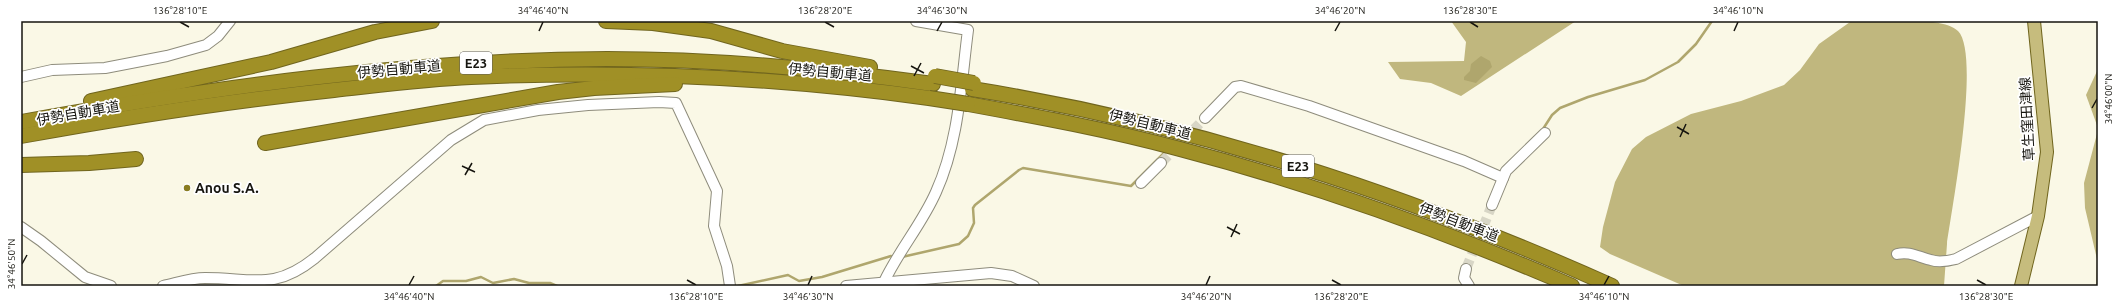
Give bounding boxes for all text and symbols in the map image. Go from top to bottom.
text: 136°28'10"E [153,5,208,16]
text: 34°46'40"N [518,5,568,16]
text: 136°28'20"E [798,5,853,16]
text: 34°46'30"N [917,5,967,16]
text: 34°46'20"N [1315,5,1365,16]
text: 136°28'30"E [1443,5,1498,16]
text: 34°46'10"N [1713,5,1763,16]
road number: E23 [460,52,492,74]
street label: 伊勢自動車道 [356,57,442,81]
street label: 伊勢自動車道 [787,60,873,84]
text: 34°46'00"N [2103,74,2114,124]
street label: 草生窪田津線 [2017,77,2037,161]
street label: 伊勢自動車道 [35,98,121,128]
street label: 伊勢自動車道 [1107,106,1193,142]
road number: E23 [1282,155,1314,177]
place label: Anou S.A. [195,180,259,196]
marker: Anou S.A. [182,183,192,193]
street label: 伊勢自動車道 [1417,199,1501,245]
text: 34°46'50"N [6,239,17,289]
text: 34°46'40"N [384,291,434,302]
text: 136°28'10"E [669,291,724,302]
text: 34°46'30"N [783,291,833,302]
text: 34°46'20"N [1181,291,1231,302]
text: 136°28'20"E [1314,291,1369,302]
text: 34°46'10"N [1579,291,1629,302]
text: 136°28'30"E [1959,291,2014,302]

